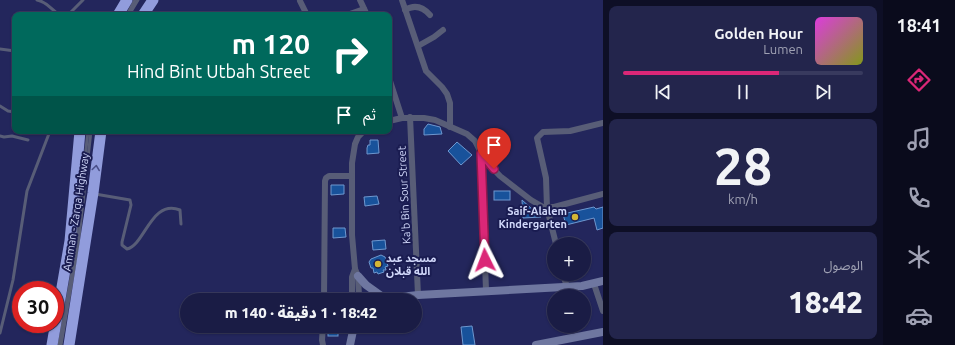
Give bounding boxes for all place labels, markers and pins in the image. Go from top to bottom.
pin [477,128,511,169]
place label: Saif-Alalem Kindergarten [498,205,567,230]
marker: Saif-Alalem Kindergarten [570,212,580,222]
place label: مسجد عبد الله قبلان [386,252,436,278]
marker: مسجد عبد الله قبلان [373,259,383,269]

